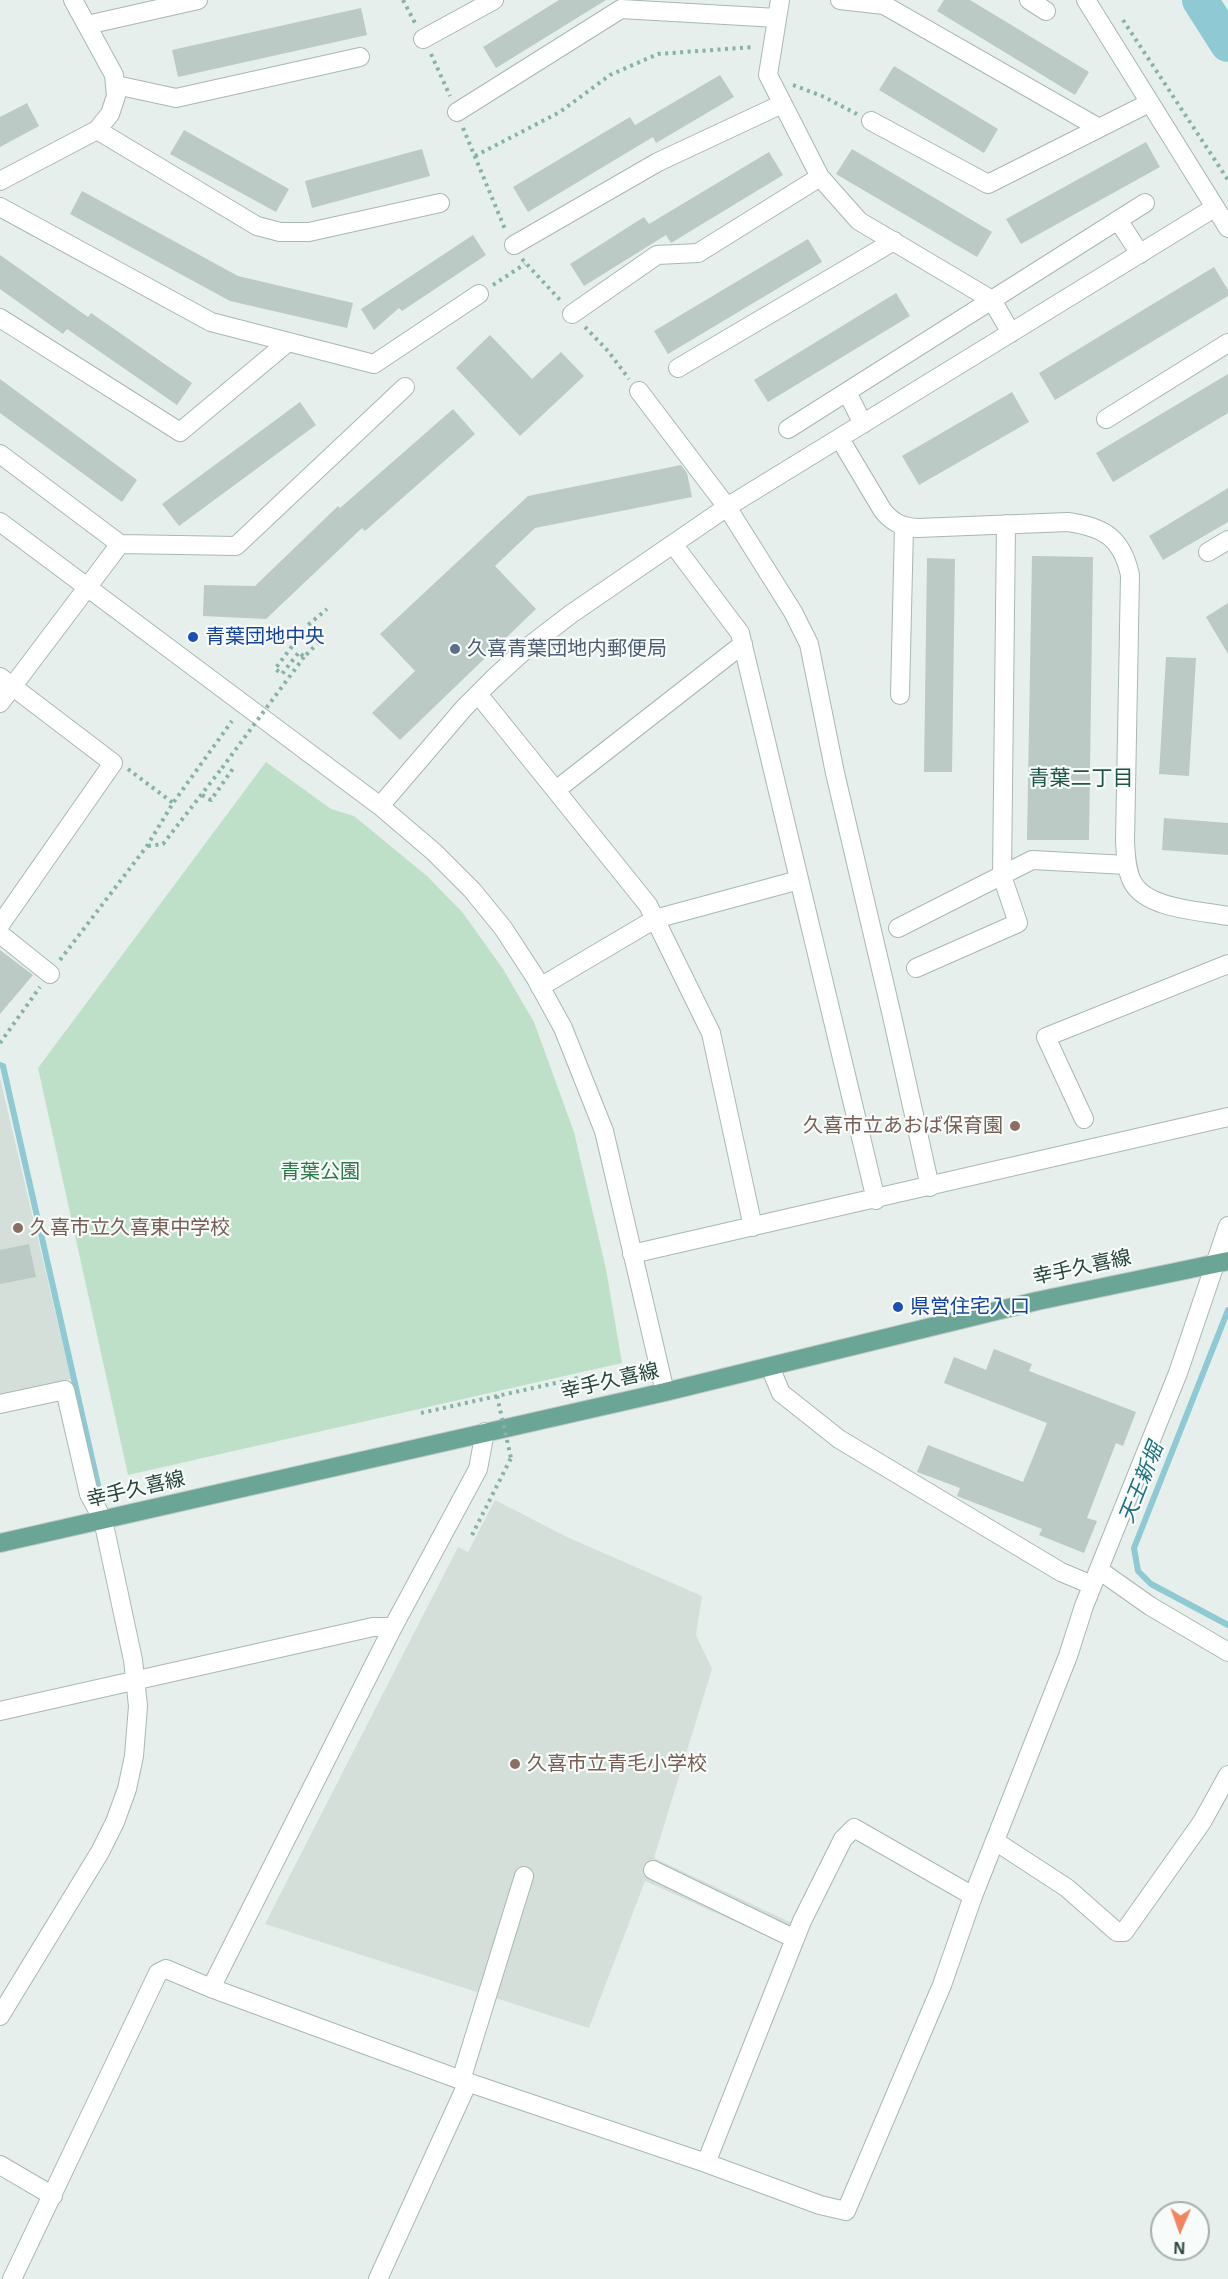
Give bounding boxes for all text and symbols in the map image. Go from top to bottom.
place label: 青葉団地中央 [205,625,325,649]
marker: 青葉団地中央 [186,630,200,644]
place label: 久喜青葉団地内郵便局 [467,637,667,661]
marker: 久喜青葉団地内郵便局 [448,642,462,656]
district label: 青葉二丁目 [1029,766,1133,792]
place label: 久喜市立あおば保育園 [803,1114,1003,1138]
marker: 久喜市立あおば保育園 [1008,1119,1022,1133]
park label: 青葉公園 [280,1160,360,1184]
place label: 久喜市立久喜東中学校 [30,1216,230,1240]
marker: 久喜市立久喜東中学校 [11,1221,25,1235]
street label: 幸手久喜線 [1031,1246,1133,1290]
place label: 県営住宅入口 [910,1295,1030,1319]
marker: 県営住宅入口 [891,1300,905,1314]
street label: 幸手久喜線 [559,1359,661,1405]
water label: 天王新堀 [1115,1439,1169,1527]
street label: 幸手久喜線 [85,1467,187,1513]
place label: 久喜市立青毛小学校 [527,1752,707,1776]
marker: 久喜市立青毛小学校 [508,1757,522,1771]
north arrow [1150,2201,1210,2261]
text: N [1173,2239,1185,2256]

